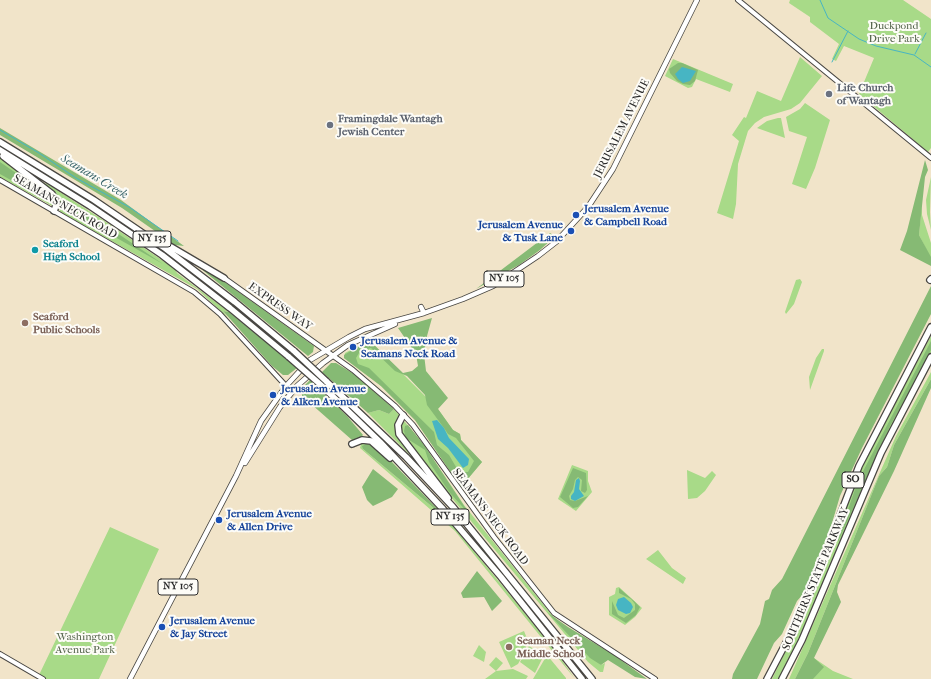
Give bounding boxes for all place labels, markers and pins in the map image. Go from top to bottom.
place label: Life Church of Wantagh [837,81,893,107]
marker: Life Church of Wantagh [824,89,834,99]
place label: Framingdale Wantagh Jewish Center [338,112,443,138]
marker: Framingdale Wantagh Jewish Center [325,120,335,130]
place label: Jerusalem Avenue & Campbell Road [584,202,669,228]
marker: Jerusalem Avenue & Campbell Road [571,210,581,220]
place label: Jerusalem Avenue & Tusk Lane [478,218,563,244]
marker: Jerusalem Avenue & Tusk Lane [566,226,576,236]
place label: Seaford High School [43,237,100,263]
marker: Seaford High School [30,245,40,255]
place label: Seaford Public Schools [33,310,100,336]
marker: Seaford Public Schools [20,318,30,328]
place label: Jerusalem Avenue & Seamans Neck Road [361,334,457,360]
marker: Jerusalem Avenue & Seamans Neck Road [348,342,358,352]
place label: Jerusalem Avenue & Alken Avenue [281,382,366,408]
marker: Jerusalem Avenue & Alken Avenue [268,390,278,400]
place label: Jerusalem Avenue & Allen Drive [227,507,312,533]
marker: Jerusalem Avenue & Allen Drive [214,515,224,525]
place label: Jerusalem Avenue & Jay Street [170,614,255,640]
marker: Jerusalem Avenue & Jay Street [157,622,167,632]
place label: Seaman Neck Middle School [517,634,584,660]
marker: Seaman Neck Middle School [504,642,514,652]

